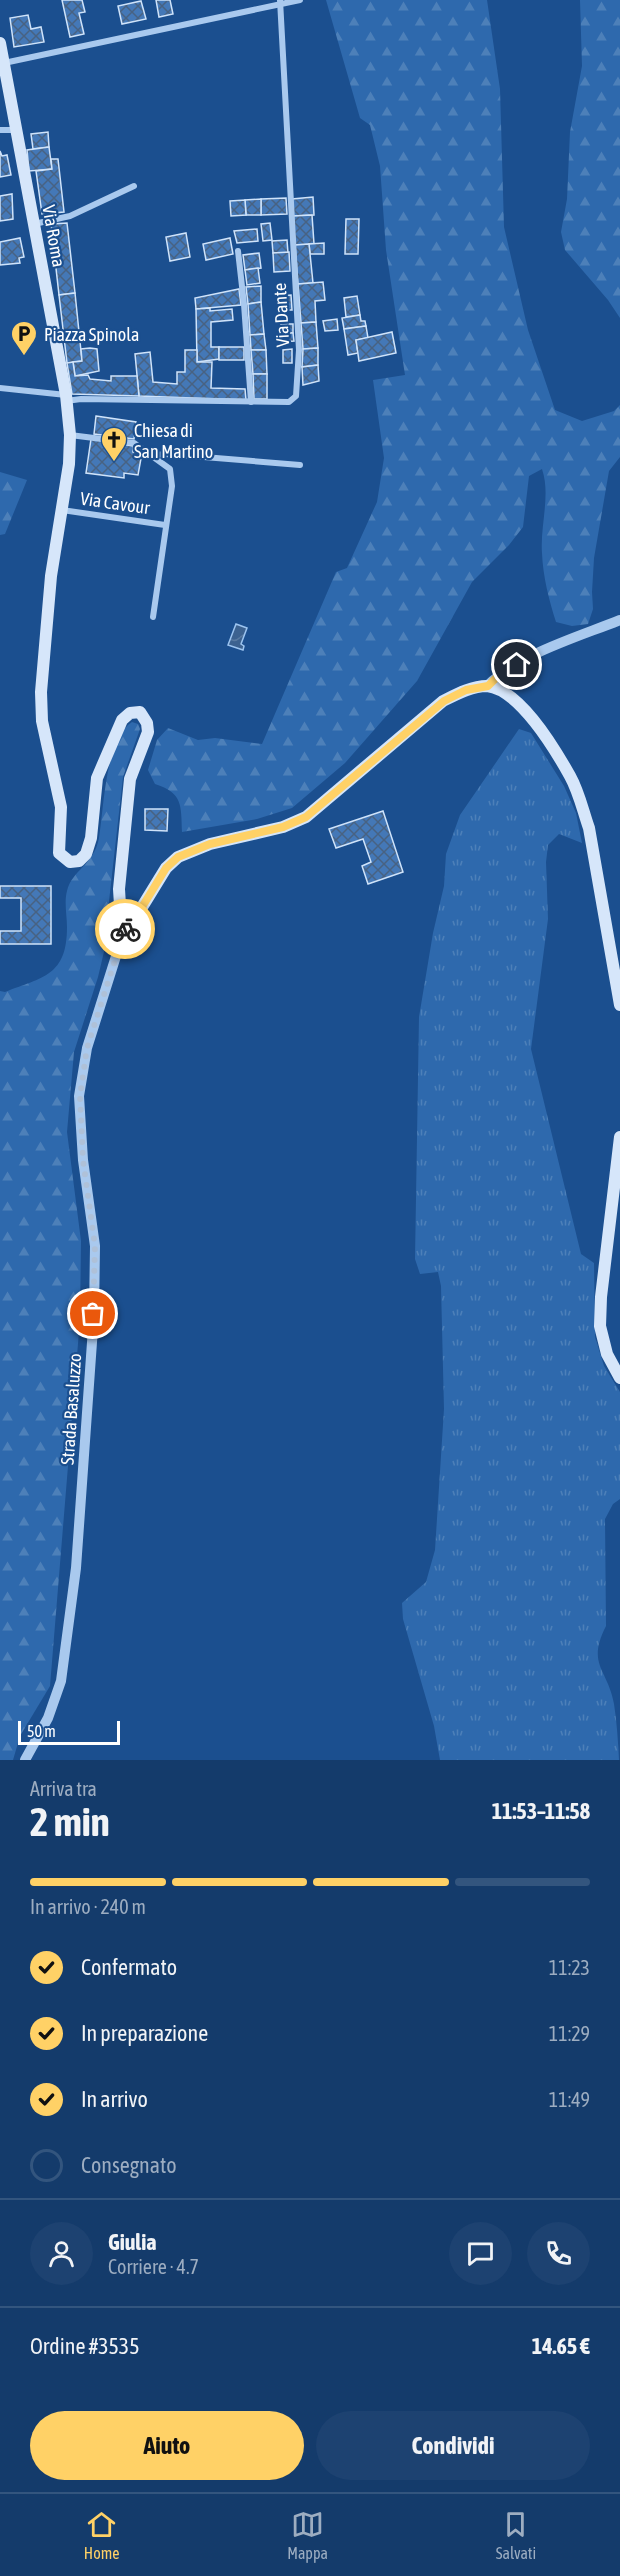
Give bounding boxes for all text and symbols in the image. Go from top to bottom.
street label: Via Roma [38,203,70,269]
street label: Via Dante [269,282,293,348]
parking icon: Piazza Spinola [9,319,39,357]
place label: Piazza Spinola [44,324,139,345]
place label: Chiesa di San Martino [134,420,213,462]
church icon: Chiesa di San Martino [99,425,129,463]
street label: Via Cavour [79,488,152,518]
pin [491,639,542,690]
icon: home [500,648,533,681]
courier [95,899,155,959]
icon: bike [109,913,142,946]
pin [67,1288,118,1339]
icon: bag [76,1297,109,1330]
street label: Strada Basaluzzo [57,1353,85,1465]
scale bar [18,1718,120,1746]
text: 50 m [27,1722,56,1740]
text: Arriva tra [30,1777,97,1800]
text: 11:53–11:58 [492,1798,590,1824]
text: 2 min [30,1800,110,1844]
text: In arrivo · 240 m [30,1895,146,1918]
icon: check [30,1951,63,1984]
text: Confermato [81,1954,177,1980]
text: 11:23 [549,1956,590,1979]
icon: check [30,2017,63,2050]
text: In preparazione [81,2020,208,2046]
text: 11:29 [549,2022,590,2045]
icon: check [30,2083,63,2116]
text: In arrivo [81,2086,148,2112]
text: 11:49 [549,2088,590,2111]
text: Consegnato [81,2152,176,2178]
button: person [30,2222,93,2285]
button: chat [449,2222,512,2285]
button: phone [527,2222,590,2285]
text: Giulia [108,2229,156,2255]
text: Corriere · 4.7 [108,2255,199,2278]
text: Ordine #3535 [30,2333,140,2359]
text: 14.65 € [532,2333,590,2359]
button: Aiuto [30,2411,304,2480]
button: Condividi [316,2411,590,2480]
tab: Home [84,2508,119,2562]
tab: Mappa [287,2508,328,2562]
tab: Salvati [496,2508,536,2562]

